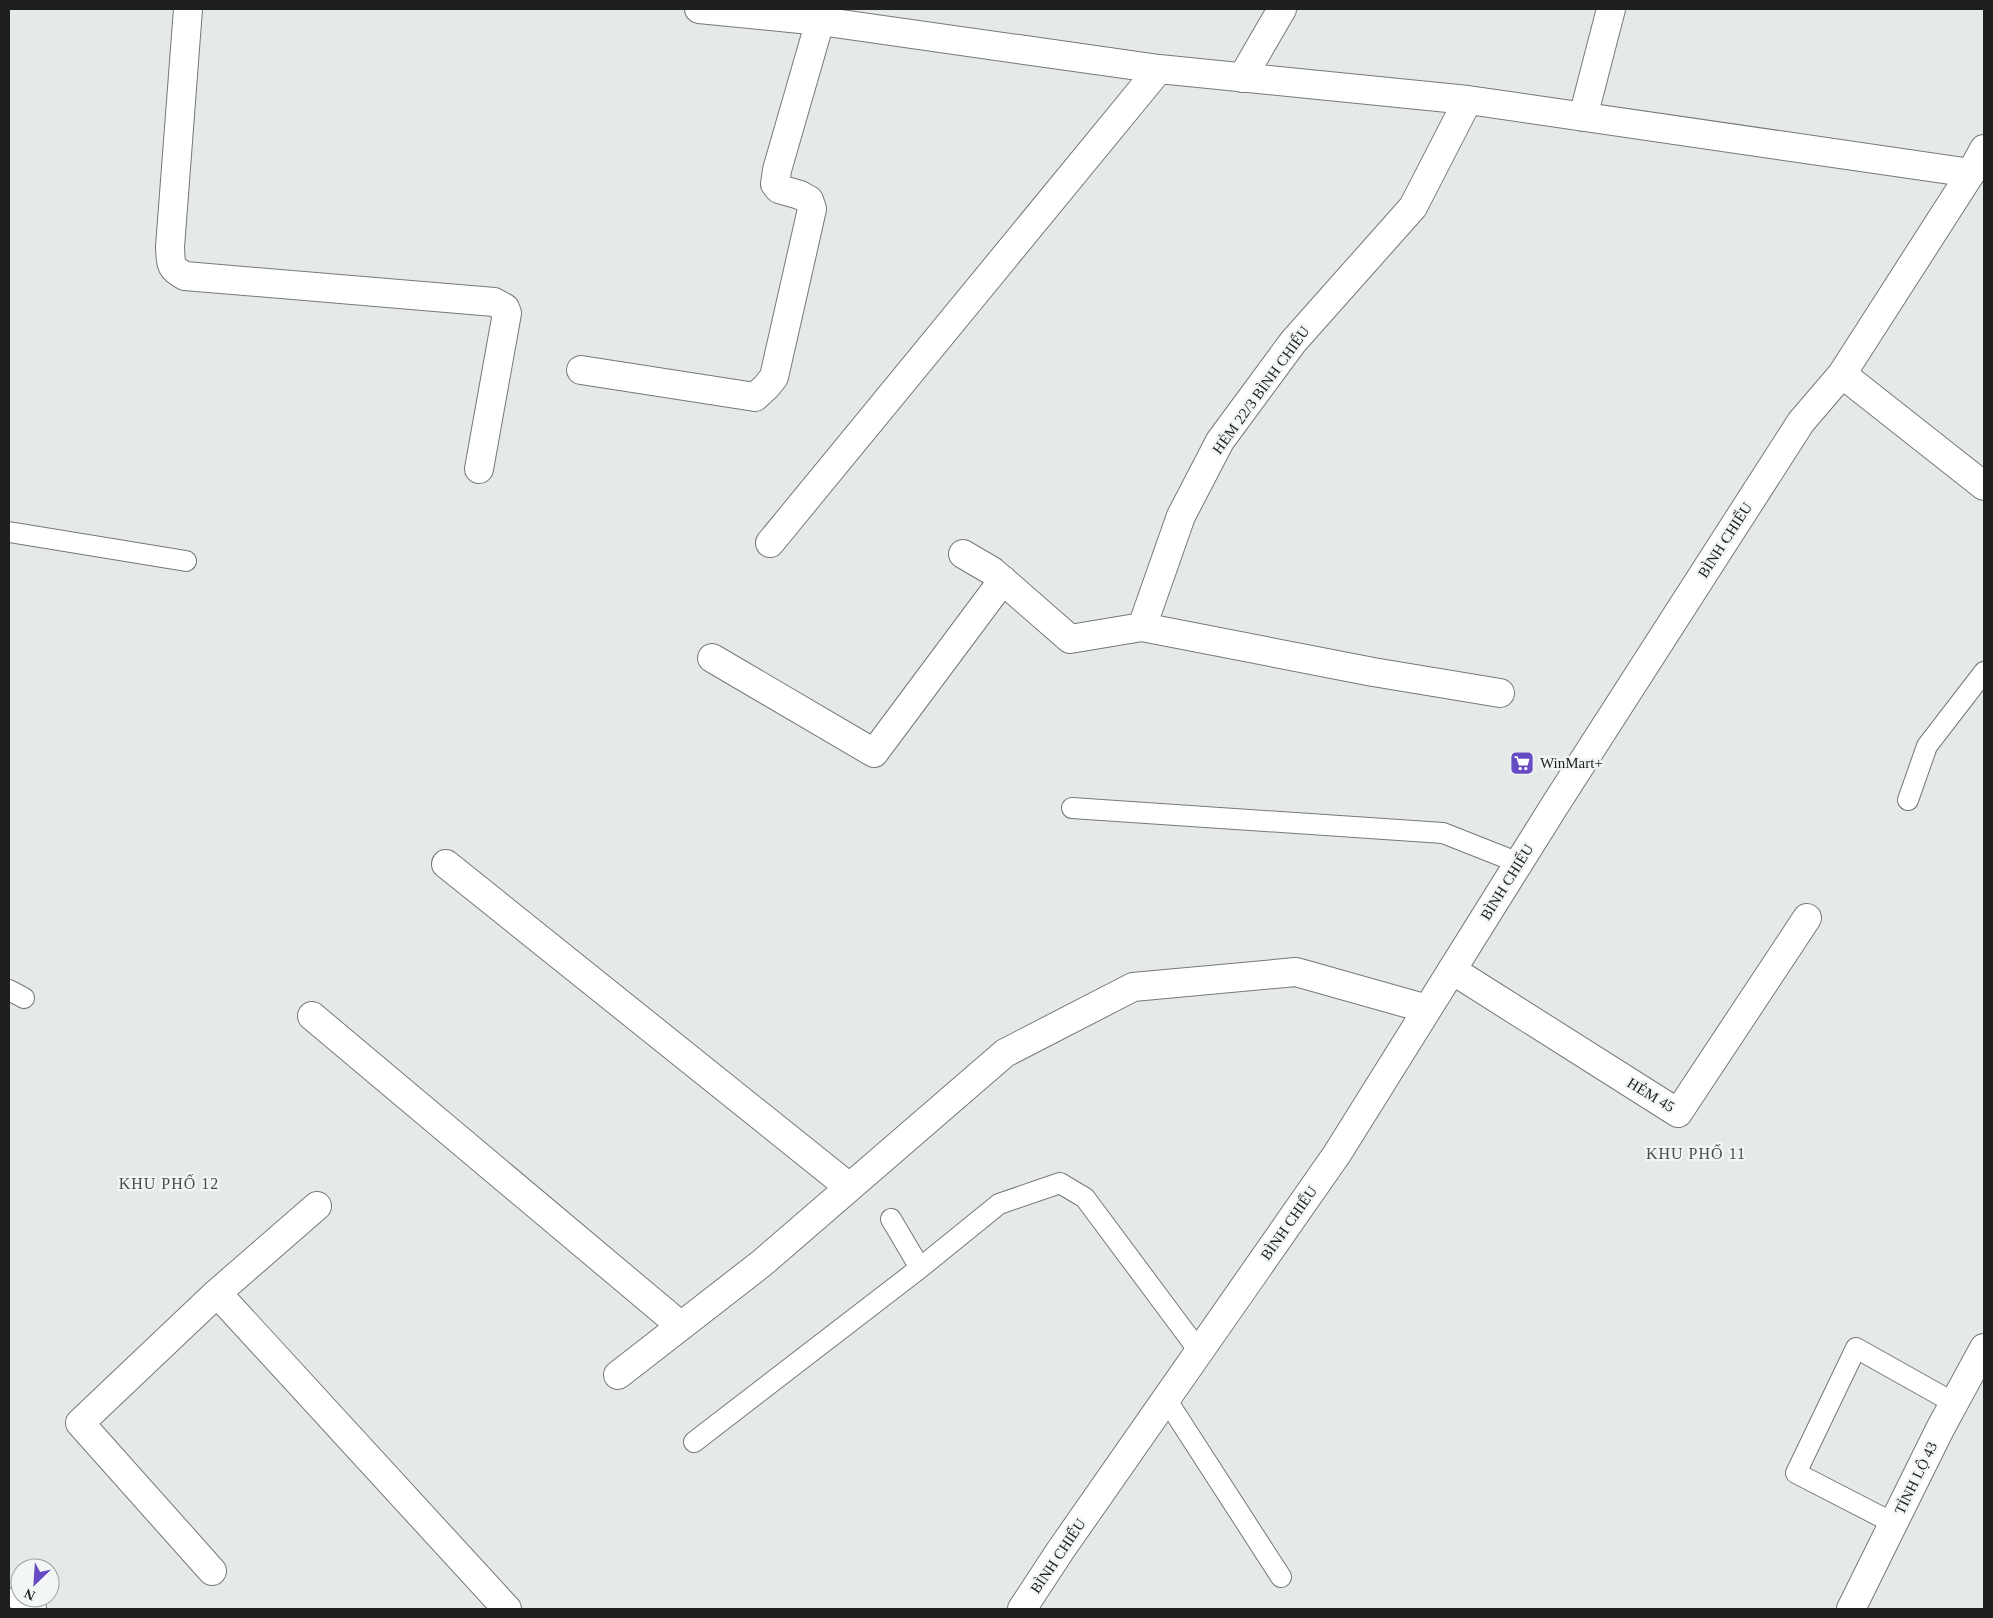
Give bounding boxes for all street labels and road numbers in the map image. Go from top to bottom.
street label: HẺM 22/3 BÌNH CHIỂU [1209,322,1313,457]
street label: BÌNH CHIỂU [1694,499,1755,581]
street label: BÌNH CHIỂU [1477,841,1537,923]
street label: HẺM 45 [1625,1075,1677,1115]
street label: BÌNH CHIỂU [1257,1182,1320,1263]
street label: TỈNH LỘ 43 [1892,1439,1940,1517]
street label: BÌNH CHIỂU [1026,1515,1089,1596]

